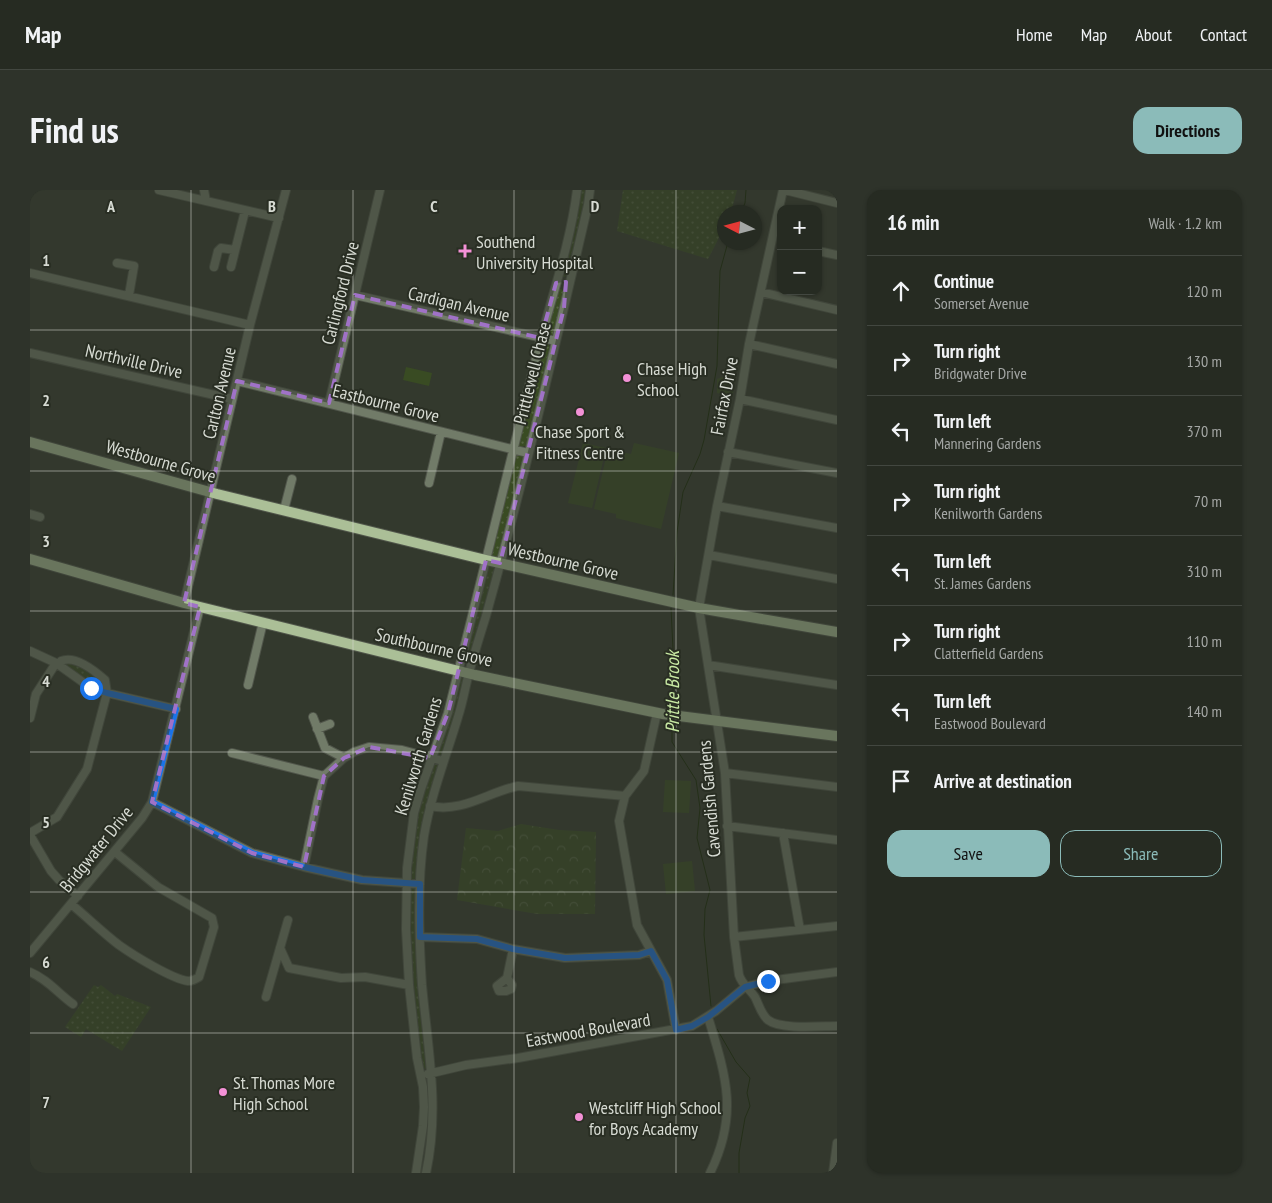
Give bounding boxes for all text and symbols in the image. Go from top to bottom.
text: Map [25,19,62,50]
text: Home [1016,23,1053,46]
text: Map [1081,23,1107,46]
text: About [1135,23,1172,46]
text: Contact [1200,23,1247,46]
text: Find us [30,107,119,153]
button: Directions [1133,107,1242,154]
text: A [106,196,116,216]
text: B [268,196,276,216]
text: C [430,196,438,216]
text: D [591,196,600,216]
north arrow [717,205,762,250]
map controls [777,205,822,295]
button: + [777,205,822,250]
text: 16 min [887,209,939,236]
text: Walk · 1.2 km [1148,213,1222,233]
place label: Southend University Hospital [476,230,594,274]
street label: Carlingford Drive [316,239,364,347]
marker: Southend University Hospital [458,244,472,258]
text: 1 [42,250,50,270]
button: − [777,250,822,295]
text: Continue [934,269,994,293]
icon: ahead [887,277,915,305]
street label: Cardigan Avenue [406,281,512,327]
text: 120 m [1187,281,1222,301]
text: Somerset Avenue [934,293,1029,313]
street label: Prittlewell Chase [508,319,556,427]
street label: Northville Drive [83,339,185,383]
text: Turn right [934,339,1000,363]
street label: Carlton Avenue [197,345,241,441]
icon: right [887,347,915,375]
text: 130 m [1187,351,1222,371]
street label: Fairfax Drive [705,355,743,437]
place label: Chase High School [637,357,707,401]
text: Bridgwater Drive [934,363,1027,383]
marker: Chase High School [621,372,633,384]
street label: Eastbourne Grove [330,379,442,427]
text: 2 [42,390,50,410]
marker: Chase Sport & Fitness Centre [574,406,586,418]
text: Turn left [934,409,991,433]
icon: left [887,417,915,445]
place label: Chase Sport & Fitness Centre [535,420,625,464]
text: 370 m [1187,421,1222,441]
text: Mannering Gardens [934,433,1041,453]
street label: Westbourne Grove [103,434,219,488]
text: Turn right [934,479,1000,503]
icon: right [887,487,915,515]
text: 70 m [1194,491,1222,511]
text: Kenilworth Gardens [934,503,1043,523]
text: 3 [42,531,50,551]
street label: Westbourne Grove [505,537,621,585]
text: Turn left [934,549,991,573]
icon: left [887,557,915,585]
text: 310 m [1187,561,1222,581]
text: St. James Gardens [934,573,1031,593]
text: Turn right [934,619,1000,643]
street label: Southbourne Grove [373,622,495,672]
icon: right [887,627,915,655]
text: 110 m [1187,631,1222,651]
text: Clatterfield Gardens [934,643,1043,663]
water label: Prittle Brook [660,648,684,733]
text: 4 [42,671,50,691]
route start [80,677,103,700]
text: Turn left [934,689,991,713]
street label: Kenilworth Gardens [389,694,447,818]
icon: left [887,697,915,725]
text: 140 m [1187,701,1222,721]
text: Eastwood Boulevard [934,713,1046,733]
street label: Cavendish Gardens [692,740,726,858]
icon: arrive [887,767,915,795]
text: Arrive at destination [934,769,1072,793]
street label: Bridgwater Drive [54,801,138,897]
text: 5 [42,812,50,832]
button: Save [887,830,1050,877]
button: Share [1060,830,1222,877]
text: 6 [42,952,50,972]
route end [757,970,780,993]
street label: Eastwood Boulevard [524,1008,652,1052]
place label: St. Thomas More High School [233,1071,335,1115]
marker: St. Thomas More High School [217,1086,229,1098]
text: 7 [42,1092,50,1112]
place label: Westcliff High School for Boys Academy [589,1096,722,1140]
marker: Westcliff High School for Boys Academy [573,1111,585,1123]

